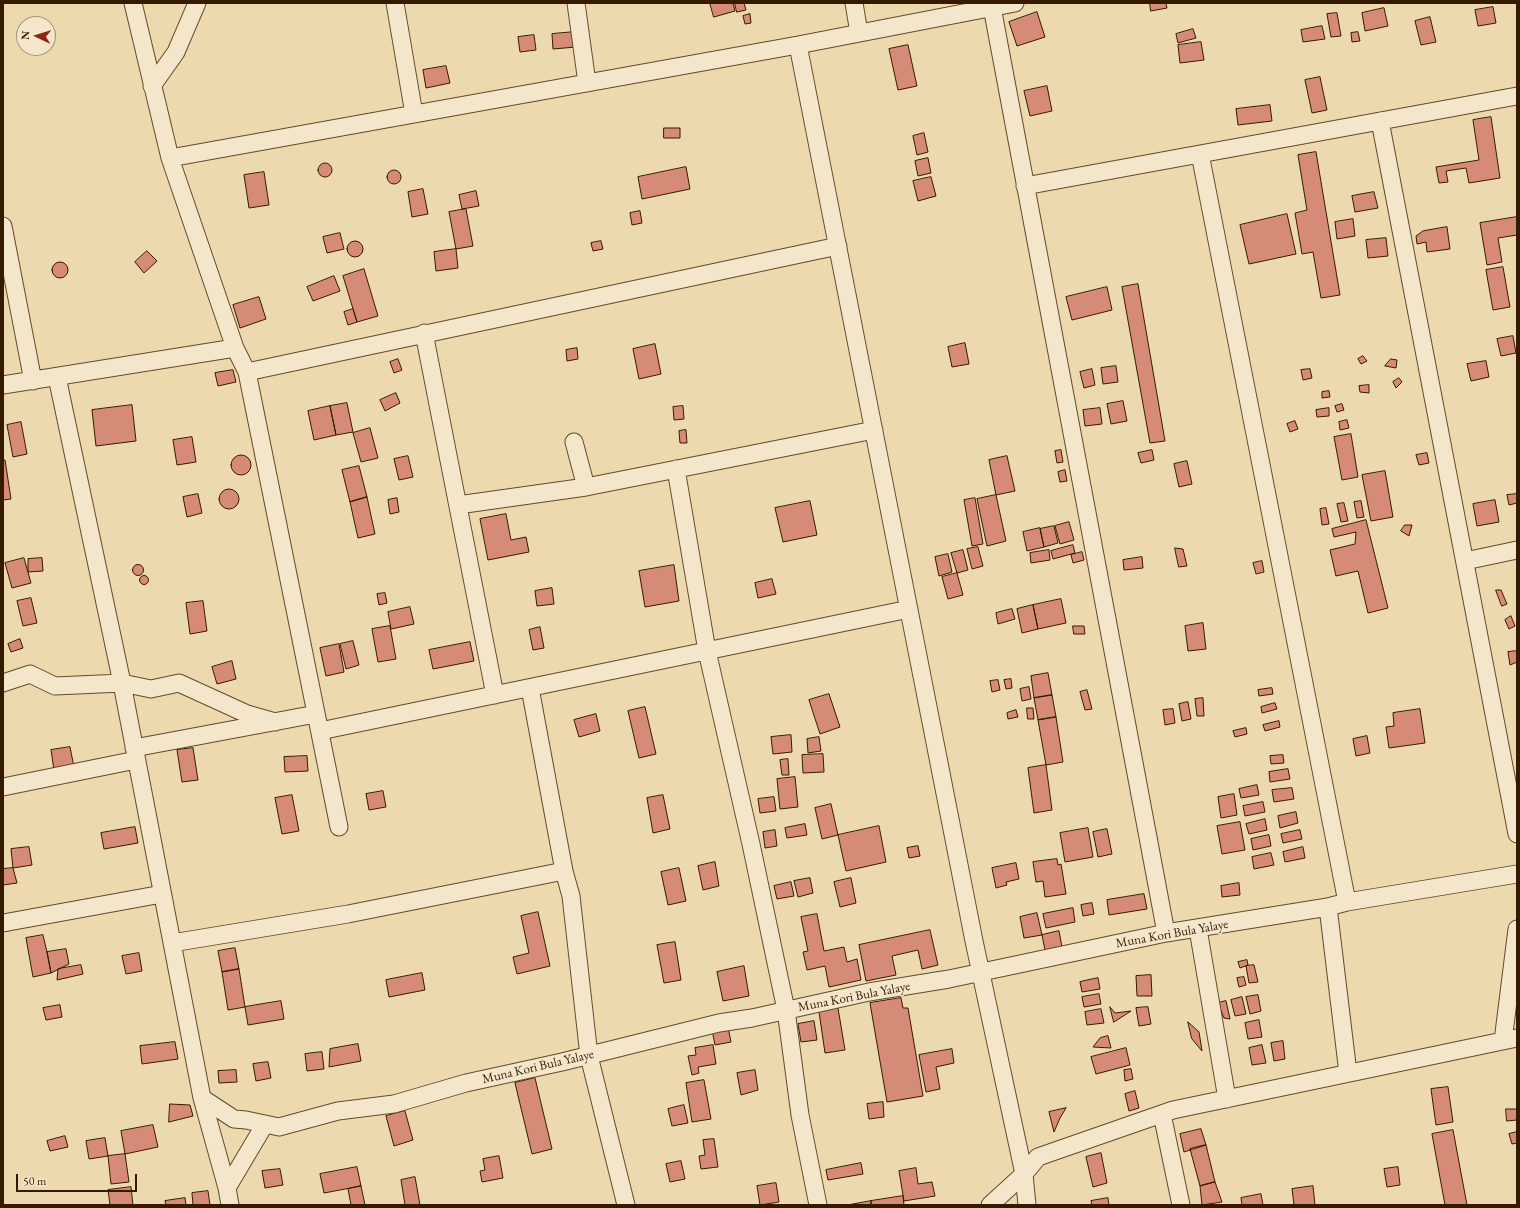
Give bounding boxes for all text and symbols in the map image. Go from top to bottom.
north arrow [16,16,56,56]
text: N [18,30,32,40]
street label: Muna Kori Bula Yalaye [1114,916,1230,952]
street label: Muna Kori Bula Yalaye [797,978,911,1016]
street label: Muna Kori Bula Yalaye [481,1047,595,1087]
scale bar [18,1166,139,1192]
text: 50 m [23,1173,46,1189]

